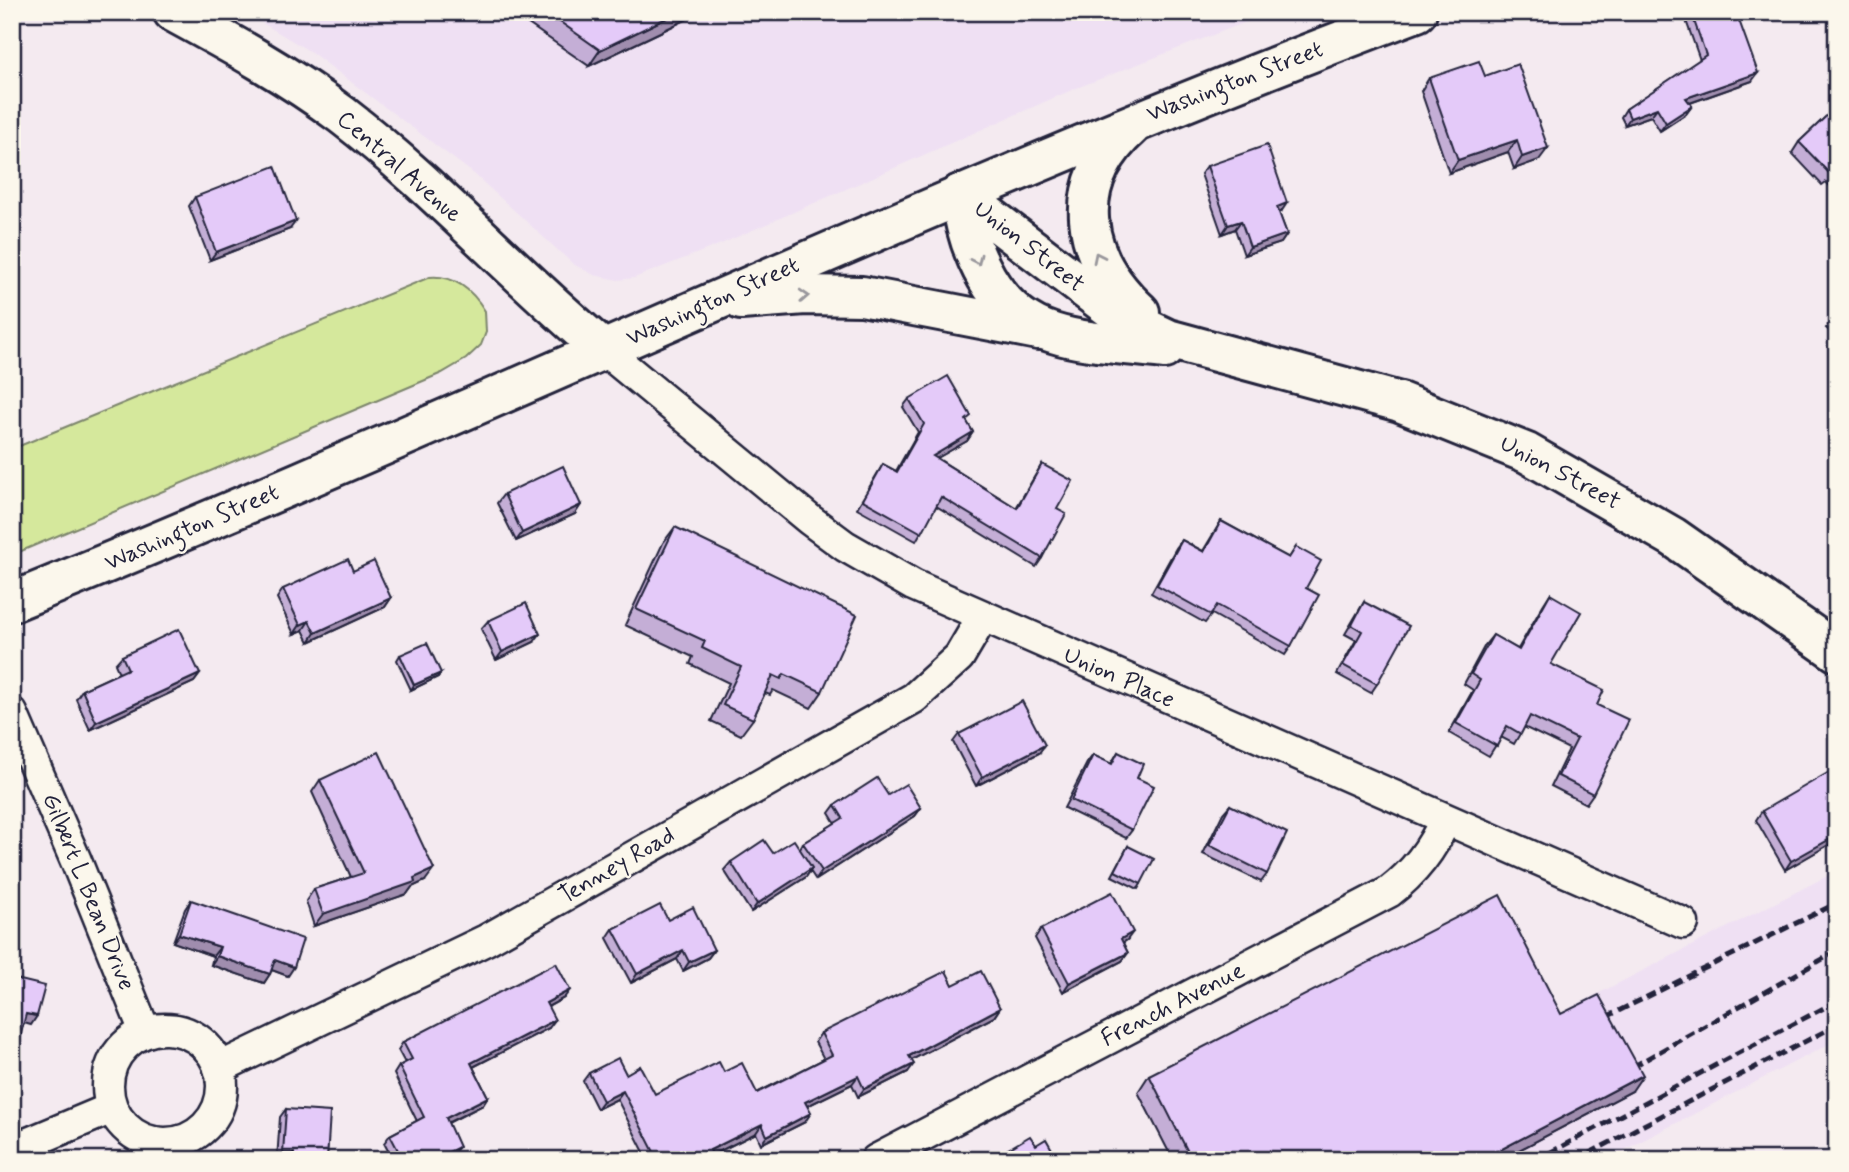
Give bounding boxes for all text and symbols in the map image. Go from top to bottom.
street label: Washington Street [1142,34,1329,133]
street label: Central Avenue [330,104,468,230]
street label: Union Street [967,194,1091,300]
street label: Washington Street [622,250,806,357]
one-way arrow [1093,252,1107,264]
one-way arrow [968,253,982,265]
one-way arrow [799,288,810,303]
street label: Union Street [1494,428,1626,518]
street label: Washington Street [100,477,285,581]
street label: Union Place [1059,640,1179,716]
street label: Gilbert L Bean Drive [34,789,142,995]
street label: Tenney Road [553,820,681,912]
street label: French Avenue [1096,955,1250,1054]

